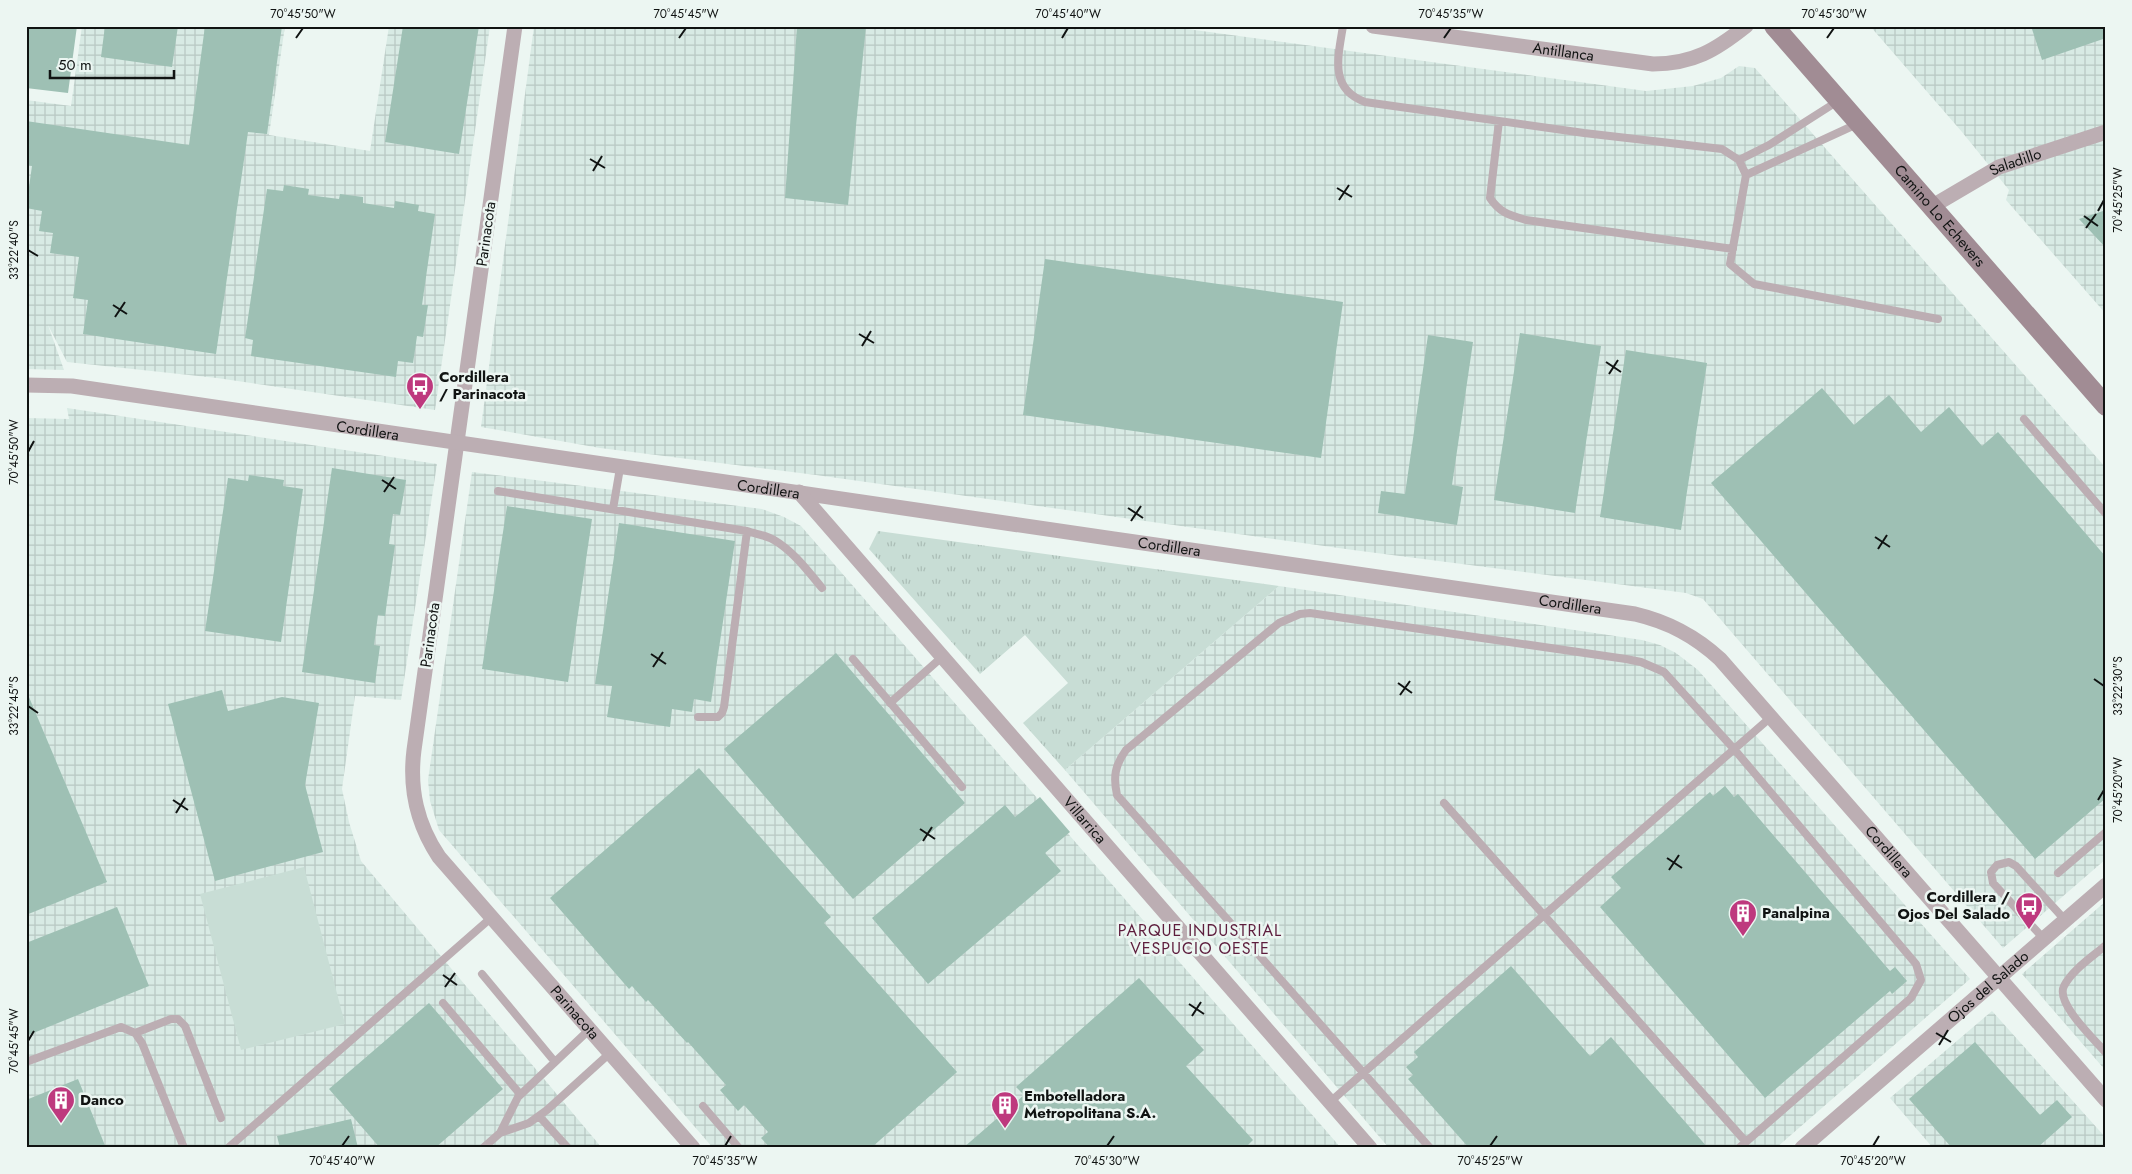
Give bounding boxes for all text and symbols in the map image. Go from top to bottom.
text: 70°45'50"W [270,5,336,23]
text: 70°45'45"W [653,5,719,23]
text: 70°45'40"W [1035,5,1101,23]
text: 70°45'35"W [1419,5,1484,23]
text: 70°45'30"W [1801,5,1867,23]
street label: Antillanca [1531,37,1595,67]
scale bar [50,48,174,80]
text: 50 m [58,54,92,76]
street label: Saladillo [1985,143,2044,181]
street label: Camino Lo Echevers [1889,160,1991,272]
text: 70°45'25"W [2109,167,2127,233]
street label: Parinacota [471,200,501,268]
text: 33°22'40"S [5,220,23,280]
place label: Cordillera / Parinacota [439,366,526,405]
bus stop icon: Cordillera / Parinacota [405,371,435,410]
street label: Cordillera [335,415,400,446]
text: 70°45'50"W [5,419,23,485]
street label: Cordillera [736,474,801,505]
street label: Cordillera [1136,531,1202,562]
street label: Cordillera [1537,589,1603,620]
street label: Parinacota [415,601,445,669]
text: 33°22'30"S [2109,656,2127,716]
text: 33°22'45"S [5,676,23,736]
text: 70°45'20"W [2109,757,2127,823]
street label: Villarrica [1058,792,1111,849]
street label: Cordillera [1860,821,1918,883]
place label: Cordillera / Ojos Del Salado [1898,886,2010,925]
bus stop icon: Cordillera / Ojos Del Salado [2014,891,2044,930]
building icon: Panalpina [1728,898,1758,937]
place label: Panalpina [1762,902,1830,924]
district label: PARQUE INDUSTRIAL VESPUCIO OESTE [1118,919,1282,960]
street label: Ojos del Salado [1942,946,2034,1029]
street label: Parinacota [545,981,605,1044]
text: 70°45'45"W [5,1008,23,1074]
building icon: Danco [46,1085,76,1124]
place label: Embotelladora Metropolitana S.A. [1024,1085,1156,1124]
place label: Danco [80,1089,124,1111]
building icon: Embotelladora Metropolitana S.A. [990,1090,1020,1129]
text: 70°45'40"W [309,1152,375,1170]
text: 70°45'35"W [693,1152,758,1170]
text: 70°45'30"W [1074,1152,1140,1170]
text: 70°45'25"W [1457,1152,1523,1170]
text: 70°45'20"W [1840,1152,1906,1170]

